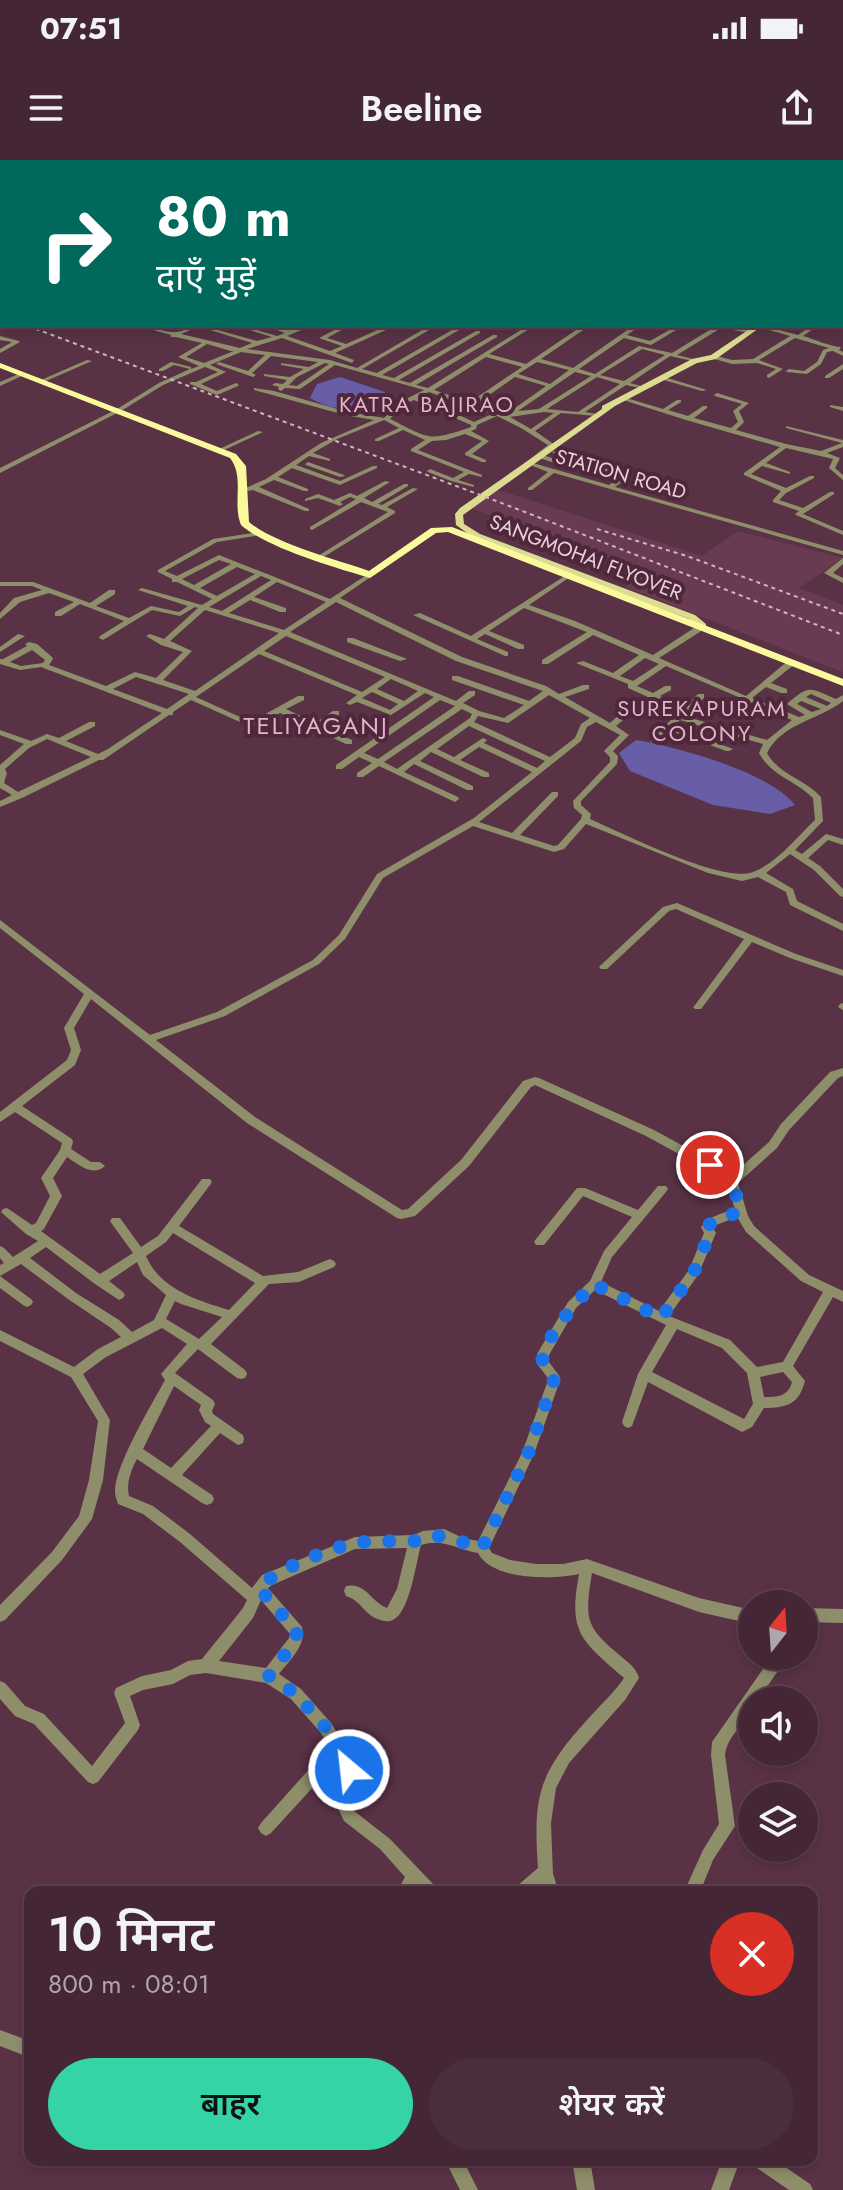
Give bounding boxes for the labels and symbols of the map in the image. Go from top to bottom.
district label: KATRA BAJIRAO [339,388,515,420]
street label: STATION ROAD [552,442,690,507]
street label: SANGMOHAI FLYOVER [485,507,686,608]
district label: SUREKAPURAM COLONY [617,692,787,749]
district label: TELIYAGANJ [243,708,389,743]
pin [676,1131,744,1199]
north arrow [738,1590,818,1670]
position arrow [307,1728,391,1812]

